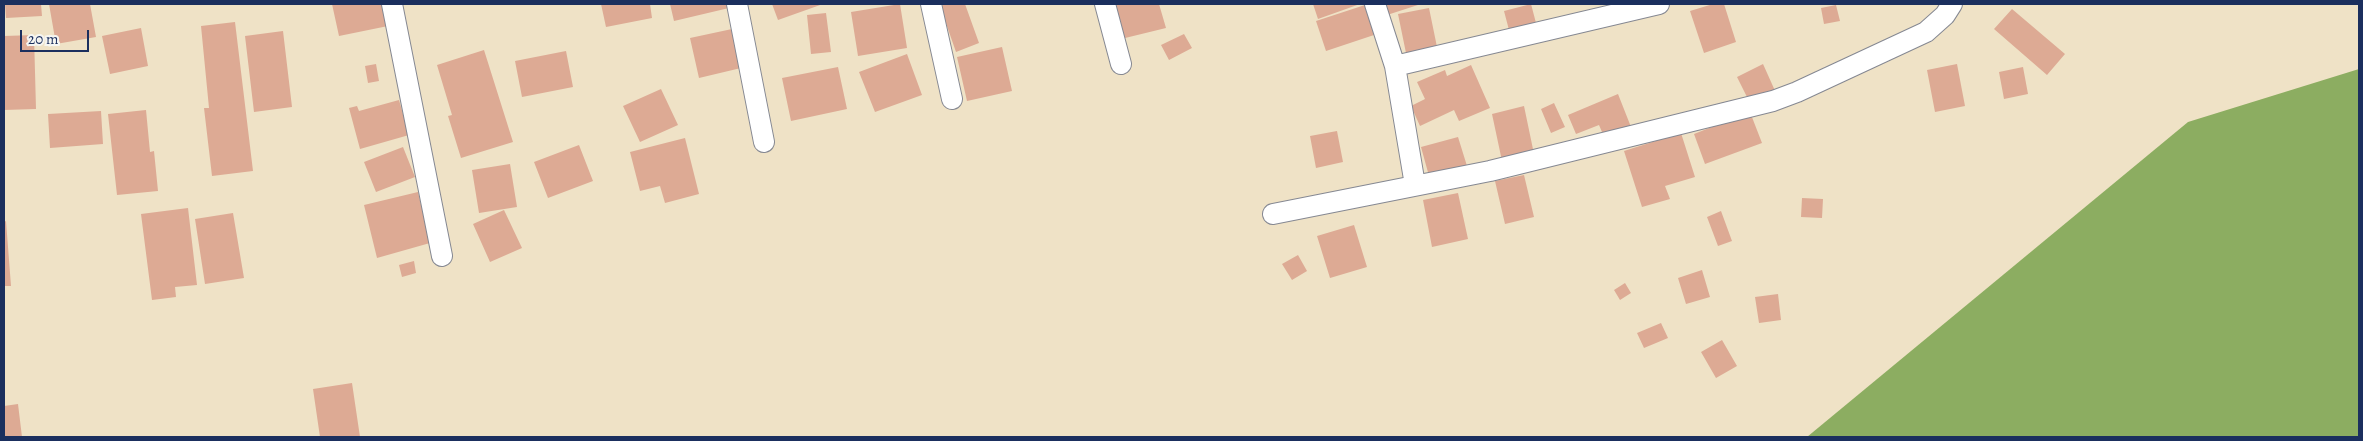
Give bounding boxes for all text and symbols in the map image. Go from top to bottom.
scale bar [22,20,91,52]
text: 20 m [28,29,59,49]

